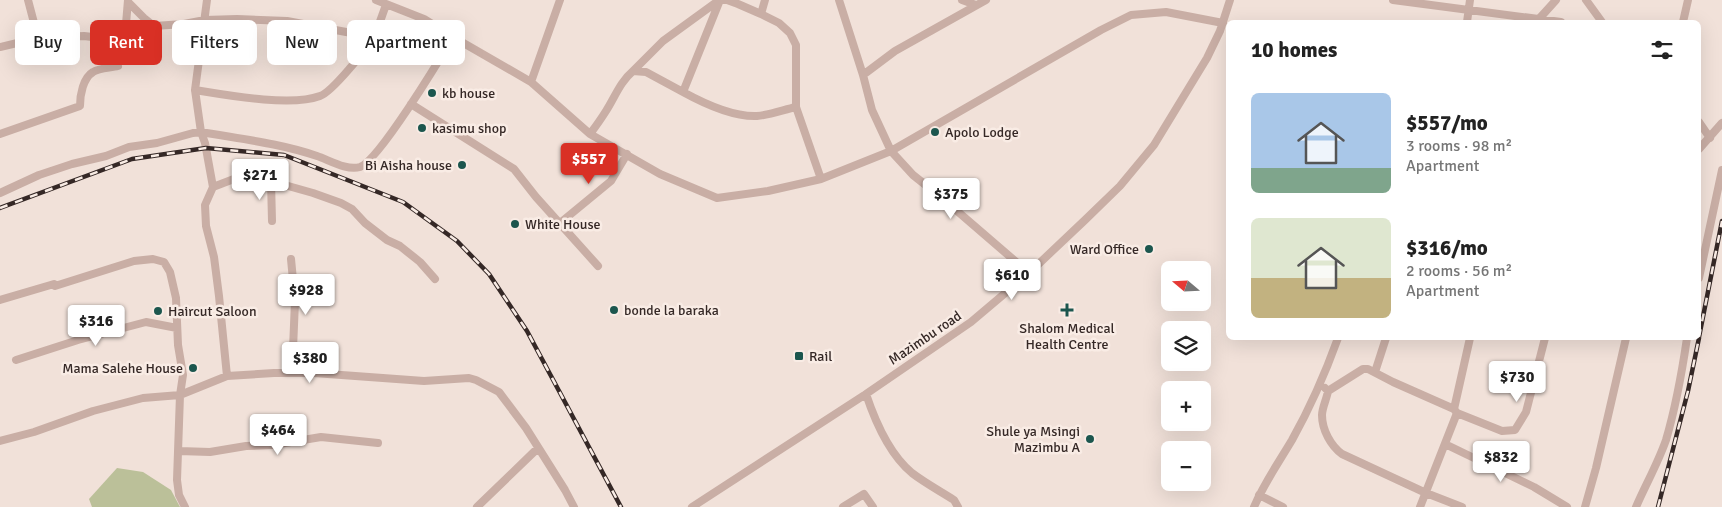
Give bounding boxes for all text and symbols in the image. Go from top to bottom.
chip: Buy [15,20,80,65]
chip: Rent [90,20,162,65]
chip: Filters [172,20,257,65]
chip: New [267,20,337,65]
chip: Apartment [347,20,465,65]
icon: filters [1648,36,1676,64]
text: 10 homes [1251,37,1337,63]
place label: kb house [442,85,495,102]
marker: kb house [426,87,438,99]
text: $557/mo [1406,110,1488,136]
icon: home [1291,113,1351,173]
place label: kasimu shop [432,120,506,137]
marker: kasimu shop [416,122,428,134]
place label: Apolo Lodge [945,124,1019,141]
marker: Apolo Lodge [929,126,941,138]
text: 3 rooms · 98 m² [1406,136,1512,156]
pin: $557 [559,142,619,185]
text: $557 [572,149,606,169]
text: Apartment [1406,156,1479,176]
place label: Bi Aisha house [365,157,452,174]
pin: $271 [230,158,290,201]
marker: Bi Aisha house [456,159,468,171]
text: $271 [243,165,277,185]
pin: $375 [921,178,981,220]
text: $375 [934,184,968,204]
place label: White House [525,216,601,233]
marker: White House [509,218,521,230]
text: $316/mo [1406,235,1488,261]
icon: home [1291,238,1351,298]
place label: Ward Office [1070,241,1139,258]
marker: Ward Office [1143,243,1155,255]
pin: $610 [982,258,1042,301]
north arrow [1161,261,1211,311]
map controls [1161,261,1211,491]
text: 2 rooms · 56 m² [1406,261,1512,281]
text: $610 [995,265,1029,285]
pin: $928 [276,274,336,316]
text: $928 [289,280,323,300]
text: Apartment [1406,281,1479,301]
place label: bonde la baraka [624,302,719,319]
place label: Haircut Saloon [168,303,257,320]
marker: Shalom Medical Health Centre [1060,303,1074,317]
pin: $316 [66,304,126,347]
marker: bonde la baraka [608,304,620,316]
marker: Haircut Saloon [152,305,164,317]
street label: Mazimbu road [885,307,965,369]
text: $316 [79,311,113,331]
place label: Shalom Medical Health Centre [1019,320,1115,353]
button: layers [1161,321,1211,371]
pin: $380 [280,342,340,384]
text: $380 [293,348,327,368]
place label: Rail [809,348,832,365]
marker: Rail [793,350,805,362]
place label: Mama Salehe House [62,360,183,377]
pin: $730 [1487,360,1547,403]
marker: Mama Salehe House [187,362,199,374]
text: $730 [1500,367,1534,387]
button: + [1161,381,1211,431]
pin: $464 [248,414,308,456]
text: $464 [261,420,295,440]
place label: Shule ya Msingi Mazimbu A [986,423,1080,456]
marker: Shule ya Msingi Mazimbu A [1084,433,1096,445]
pin: $832 [1471,440,1531,483]
button: − [1161,441,1211,491]
text: $832 [1484,447,1518,467]

